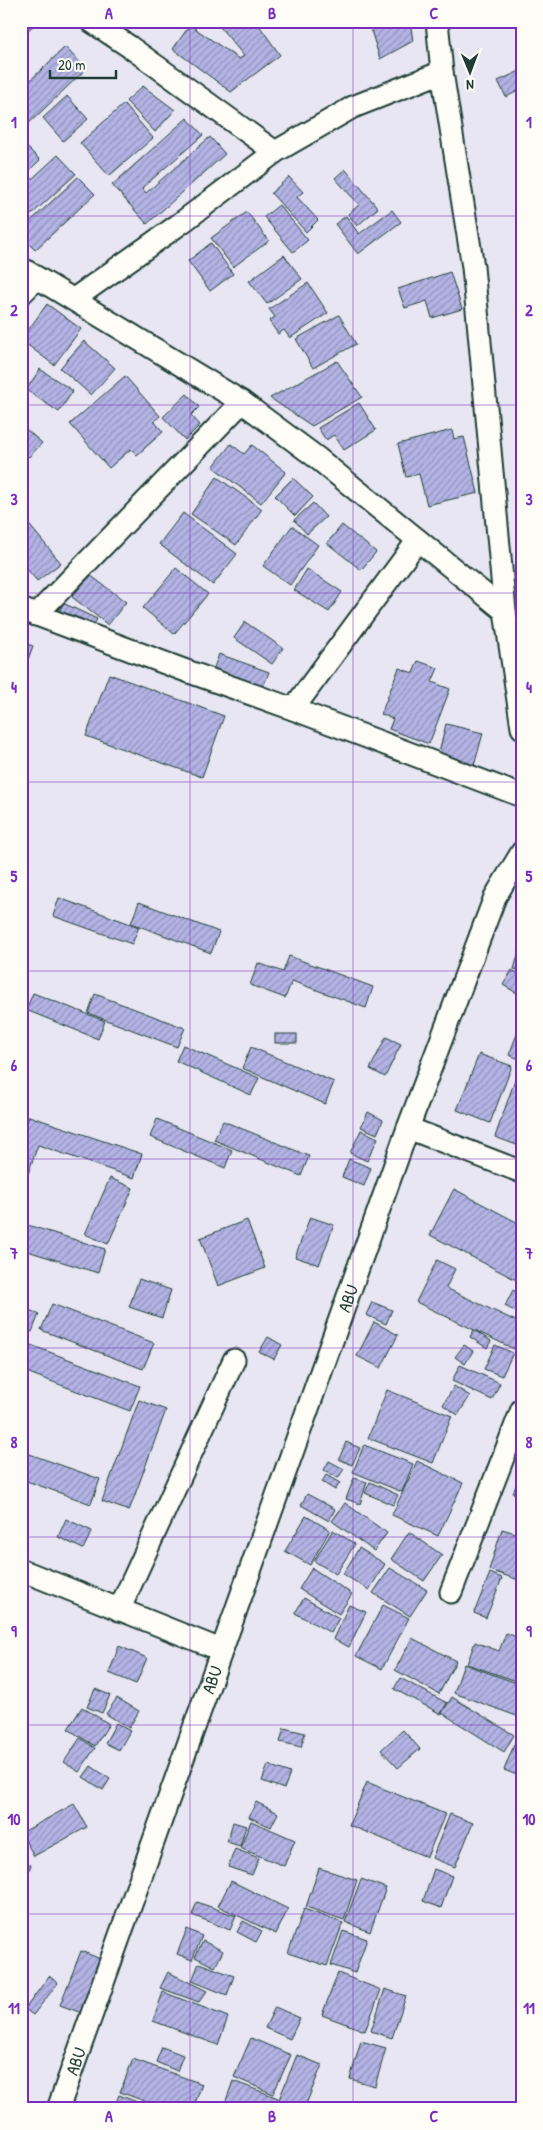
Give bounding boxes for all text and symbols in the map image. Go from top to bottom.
text: A [105,2,113,24]
text: B [268,2,276,24]
text: C [430,2,439,24]
scale bar [50,48,116,80]
north arrow [446,48,496,98]
text: 20 m [58,54,85,75]
text: N [466,76,474,95]
text: 1 [11,111,17,133]
text: 1 [526,111,532,133]
text: 2 [10,299,18,321]
text: 2 [525,299,533,321]
text: 3 [10,488,18,510]
text: 3 [525,488,533,510]
text: 4 [11,676,17,698]
text: 4 [526,676,532,698]
text: 5 [11,865,18,887]
text: 5 [526,865,533,887]
text: 6 [11,1054,18,1076]
text: 6 [526,1054,533,1076]
text: 7 [9,1242,18,1264]
text: 7 [524,1242,533,1264]
street label: ABU [331,1281,364,1315]
text: 8 [11,1431,18,1453]
text: 8 [526,1431,533,1453]
text: 9 [11,1620,17,1642]
text: 9 [526,1620,532,1642]
street label: ABU [195,1662,228,1697]
text: 10 [8,1808,20,1830]
text: 10 [523,1808,535,1830]
text: 11 [8,1997,20,2019]
text: 11 [523,1997,535,2019]
street label: ABU [59,2044,92,2078]
text: A [105,2105,113,2127]
text: B [268,2105,276,2127]
text: C [430,2105,439,2127]

